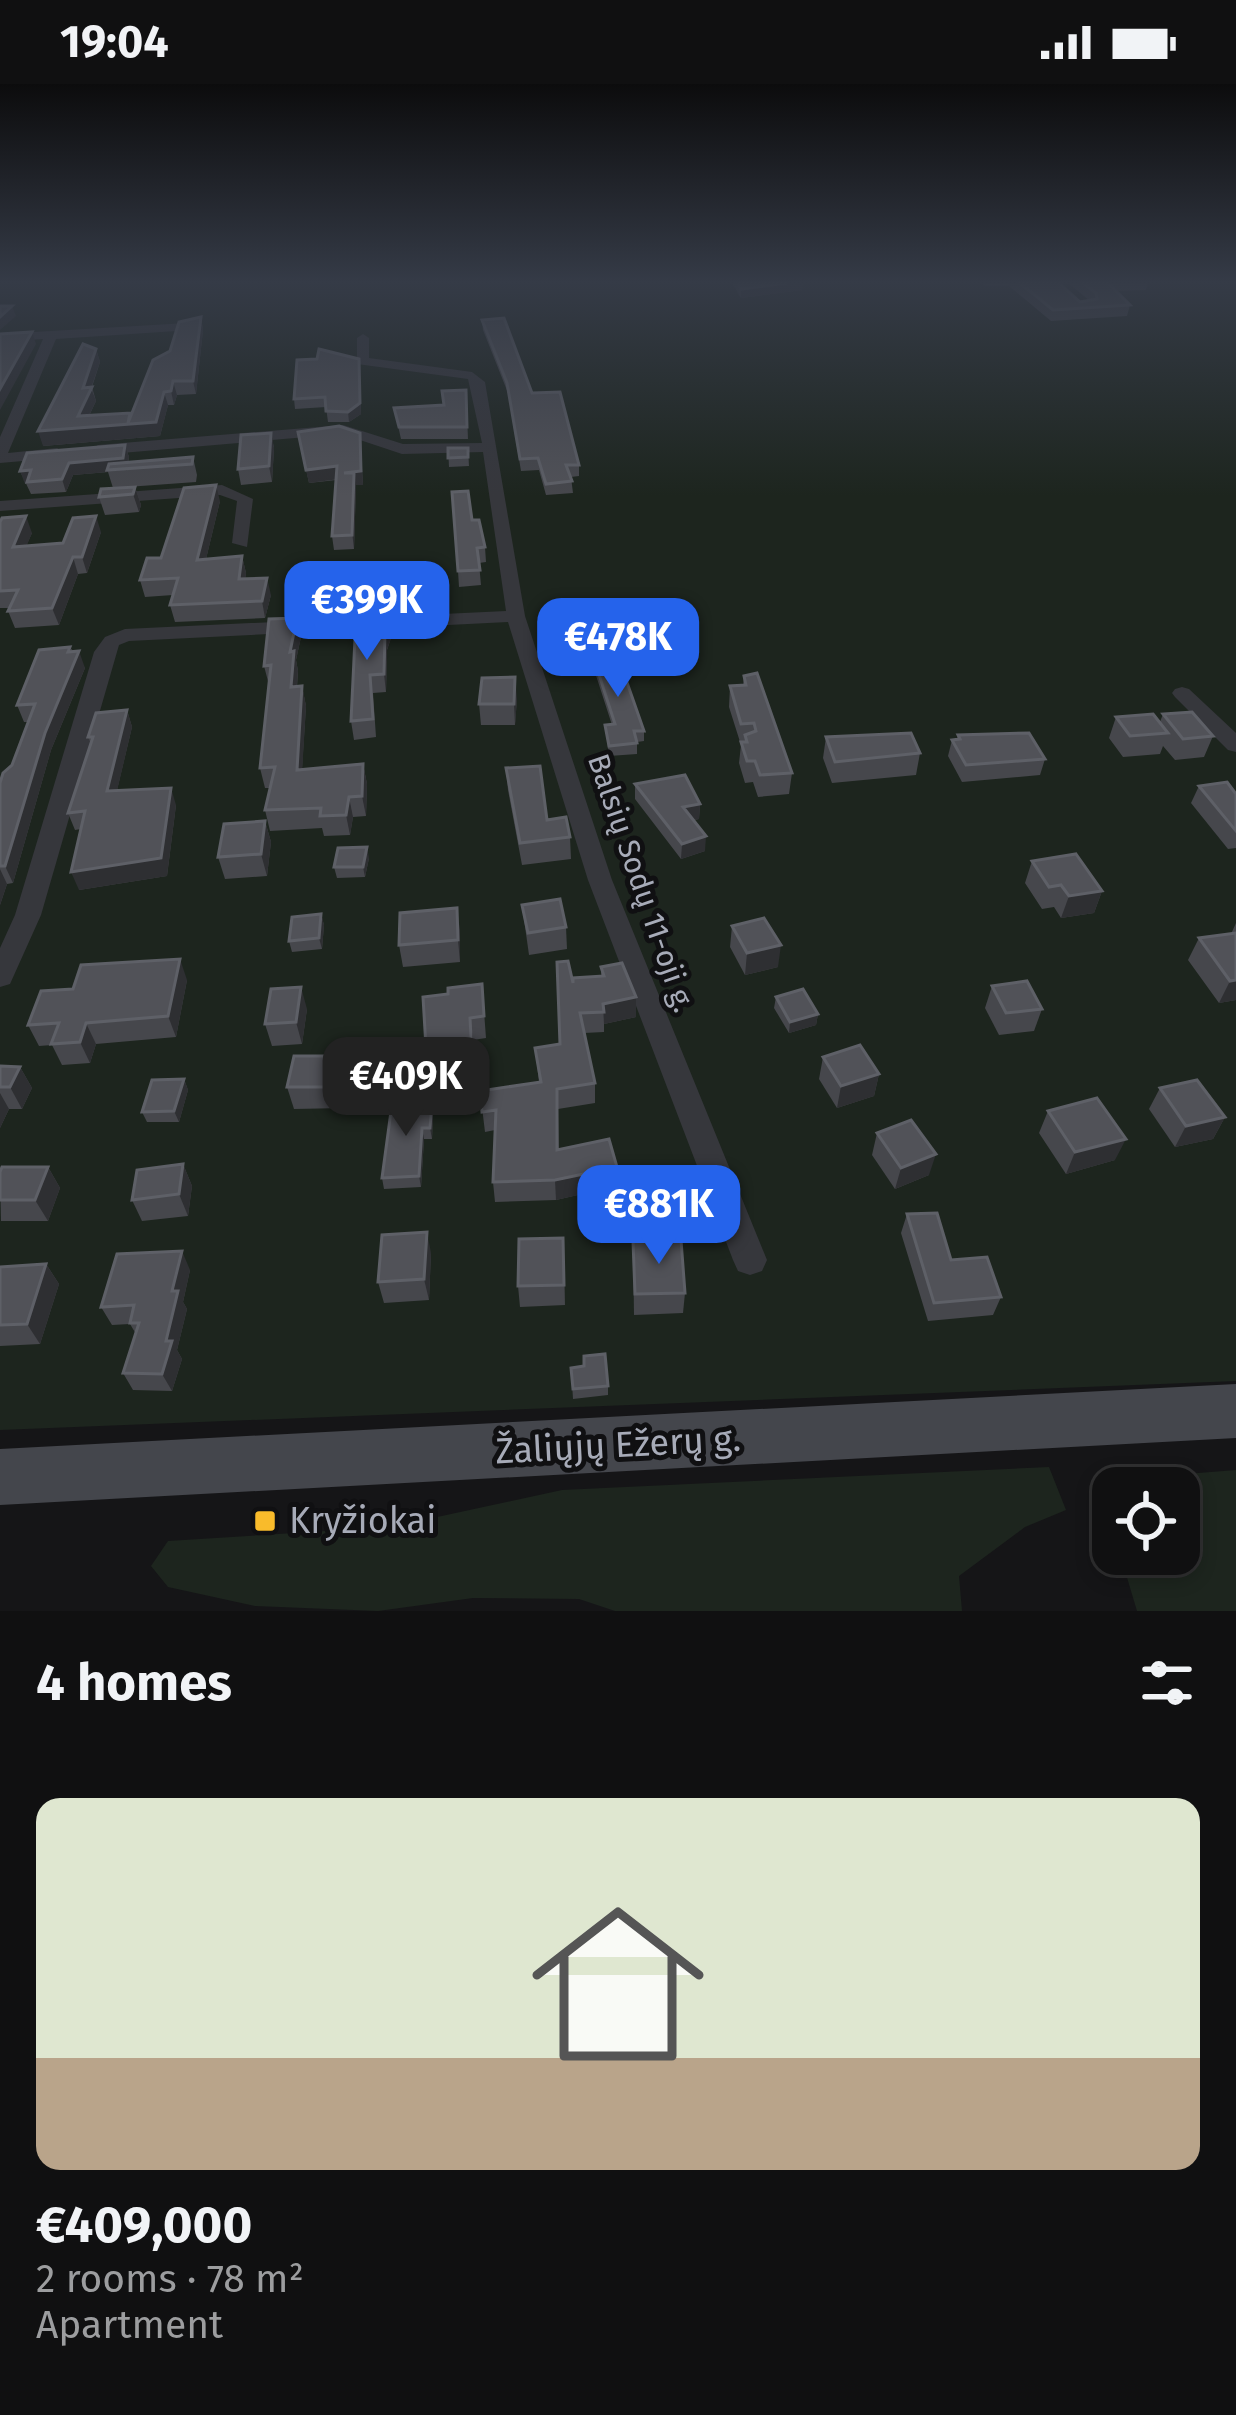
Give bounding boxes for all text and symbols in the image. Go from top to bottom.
text: 19:04 [60,15,169,69]
pin: €399K [283,561,451,663]
text: €399K [311,577,423,623]
pin: €478K [534,598,702,700]
text: €478K [564,614,672,660]
street label: Balsių Sodų 11-oji g. [580,749,702,1017]
pin: €409K [322,1037,490,1139]
text: €409K [350,1053,462,1099]
pin: €881K [575,1165,743,1267]
text: €881K [604,1181,714,1227]
street label: Žaliųjų Ežerų g. [494,1417,742,1473]
map controls [1092,1467,1200,1575]
button: locate [1092,1467,1200,1575]
place label: Kryžiokai [289,1499,436,1543]
marker: Kryžiokai [252,1508,278,1534]
icon: filters [1134,1650,1200,1716]
text: 4 homes [36,1652,232,1714]
icon: home [510,1876,726,2092]
text: €409,000 [36,2194,252,2256]
text: 2 rooms · 78 m² [36,2256,304,2302]
text: Apartment [36,2302,223,2348]

